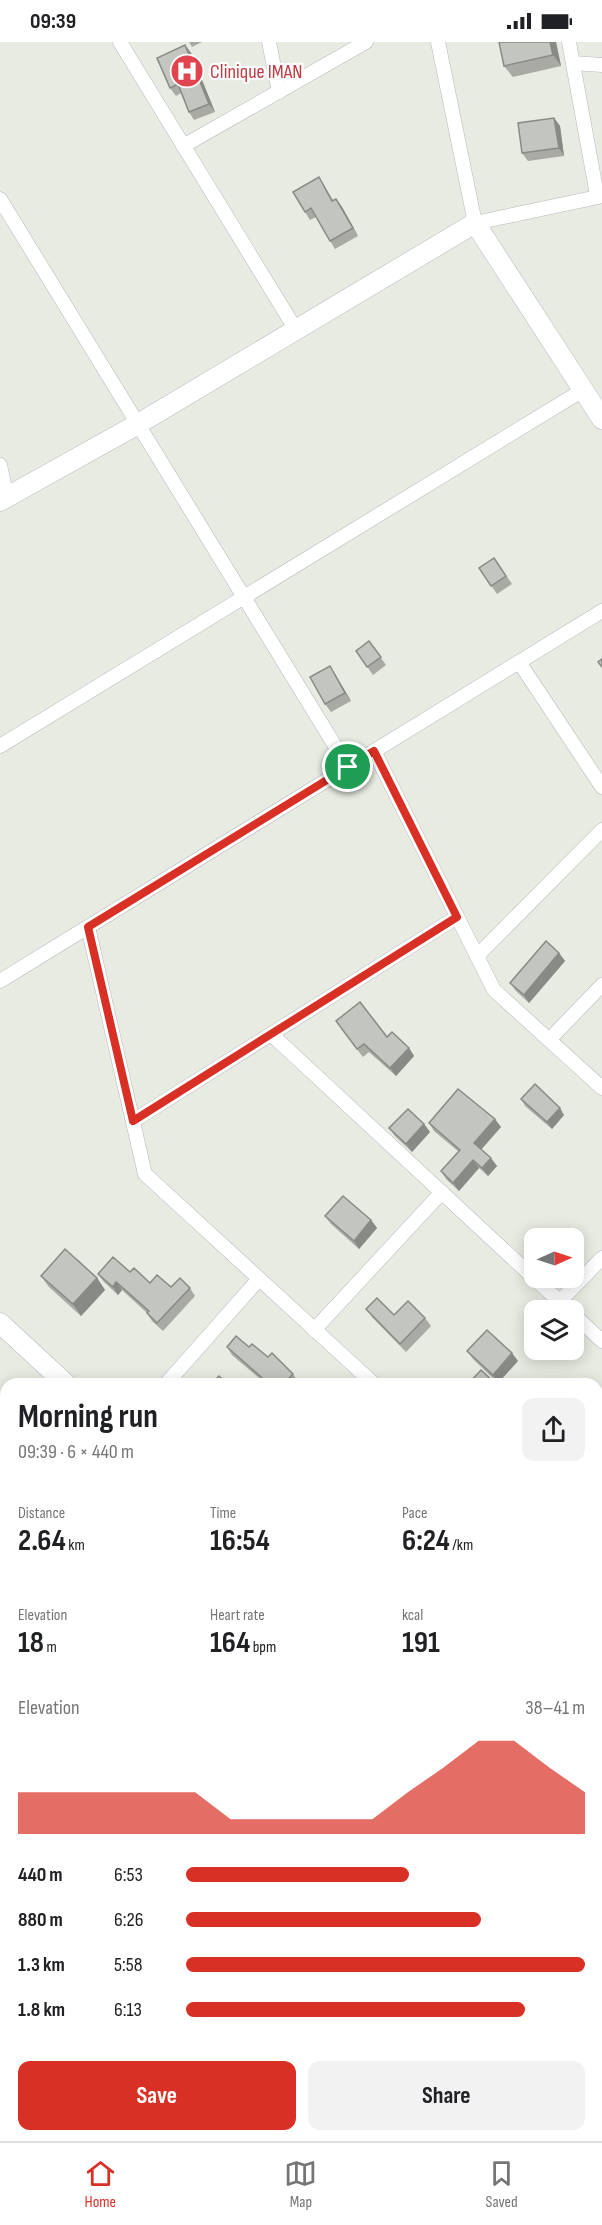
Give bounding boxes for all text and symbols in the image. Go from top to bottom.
text: 09:39 [30,8,76,35]
hospital icon: Clinique IMAN [169,53,205,89]
place label: Clinique IMAN [210,60,302,84]
pin [322,741,373,792]
icon: arrive [331,750,364,783]
north arrow [524,1228,584,1288]
map controls [524,1228,584,1360]
button: layers [524,1300,584,1360]
text: Morning run [18,1397,158,1437]
button: share [522,1398,585,1461]
text: 09:39 · 6 × 440 m [18,1440,134,1464]
text: Distance [18,1504,65,1523]
text: Time [210,1504,236,1523]
text: Pace [402,1504,427,1523]
text: 2.64 [18,1523,66,1559]
text: 16:54 [210,1523,270,1559]
text: 6:24 [402,1523,450,1559]
text: km [66,1536,85,1555]
text: /km [450,1536,473,1555]
text: Elevation [18,1606,67,1625]
text: Heart rate [210,1606,265,1625]
text: kcal [402,1606,423,1625]
text: 18 [18,1625,44,1661]
text: 164 [210,1625,250,1661]
text: 191 [402,1625,440,1661]
text: m [44,1638,57,1657]
text: bpm [250,1638,276,1657]
text: Elevation [18,1696,80,1720]
text: 38–41 m [525,1696,585,1720]
text: 440 m [18,1863,63,1887]
text: 6:53 [114,1863,143,1887]
text: 880 m [18,1908,63,1932]
text: 6:26 [114,1908,144,1932]
text: 1.3 km [18,1953,65,1977]
text: 5:58 [114,1953,143,1977]
text: 1.8 km [18,1998,65,2022]
text: 6:13 [114,1998,142,2022]
button: Save [18,2061,296,2130]
button: Share [308,2061,585,2130]
tab: Home [84,2157,117,2212]
tab: Map [284,2157,317,2212]
tab: Saved [485,2157,518,2212]

